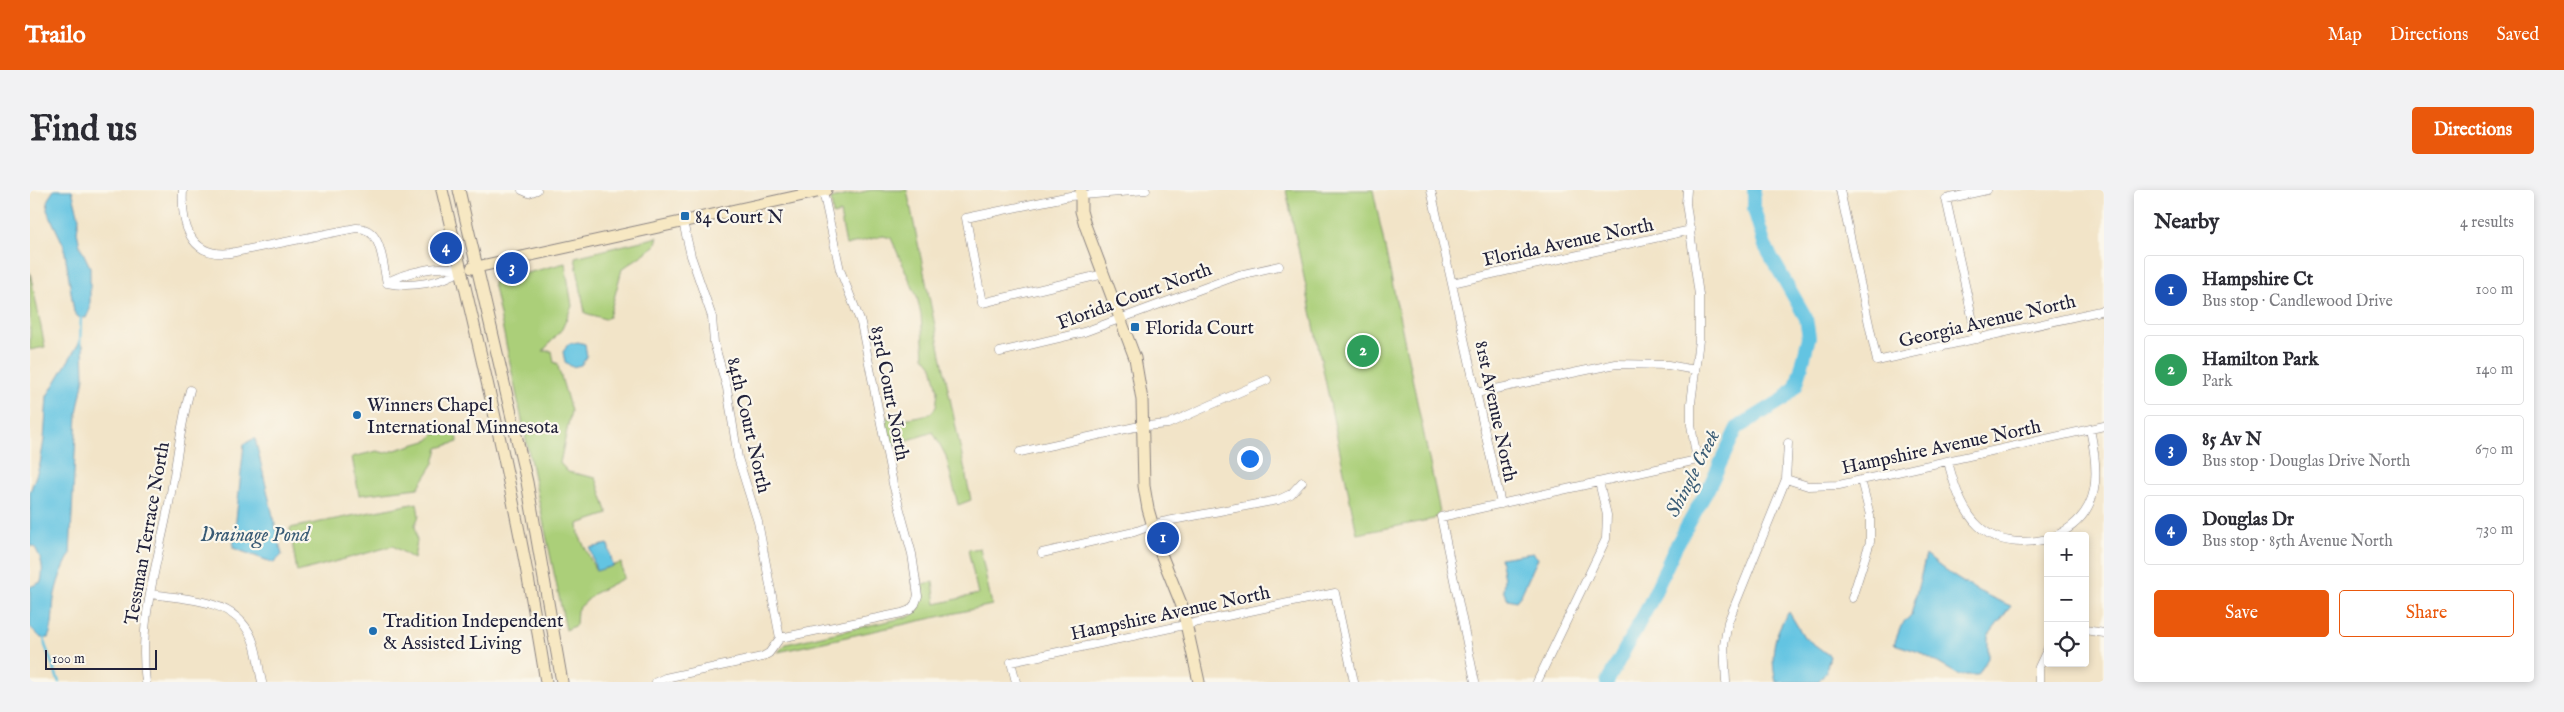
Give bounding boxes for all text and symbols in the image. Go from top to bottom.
text: Trailo [25,20,86,51]
text: Map [2328,24,2362,47]
text: Directions [2390,24,2468,47]
text: Saved [2496,24,2539,47]
button: Directions [2412,107,2534,154]
text: Find us [30,108,137,153]
place label: 84 Court N [695,206,784,230]
text: Nearby [2154,209,2219,236]
marker: 84 Court N [679,210,691,222]
street label: Florida Avenue North [1481,213,1656,273]
text: 4 results [2460,213,2514,233]
pin: 4 [430,229,462,267]
pin: 3 [496,249,528,287]
street label: Florida Court North [1054,256,1214,334]
text: Hampshire Ct [2202,268,2313,292]
text: 1 [2168,280,2174,300]
text: 100 m [2476,280,2513,300]
street label: Georgia Avenue North [1897,290,2078,354]
text: Bus stop · Candlewood Drive [2202,292,2393,312]
place label: Florida Court [1145,316,1254,338]
marker: Florida Court [1129,321,1141,333]
street label: 83rd Court North [864,324,914,463]
pin: 2 [1347,332,1379,370]
street label: 81st Avenue North [1468,339,1522,484]
text: Hamilton Park [2202,348,2319,372]
street label: 84th Court North [721,355,775,496]
text: 2 [2167,360,2175,380]
text: 140 m [2475,360,2513,380]
text: Park [2202,372,2232,392]
place label: Winners Chapel International Minnesota [367,394,560,440]
marker: Winners Chapel International Minnesota [351,409,363,421]
street label: Hampshire Avenue North [1840,415,2043,481]
water label: Shingle Creek [1661,426,1727,522]
text: 85 Av N [2202,428,2262,452]
street label: Tessman Terrace North [120,440,176,627]
text: 3 [2168,440,2174,460]
text: 670 m [2475,440,2513,460]
your location [1237,446,1263,472]
text: Bus stop · Douglas Drive North [2202,452,2410,472]
text: Douglas Dr [2202,508,2294,532]
pin: 1 [1147,519,1179,557]
text: 4 [2167,520,2175,540]
text: 730 m [2476,520,2513,540]
water label: Drainage Pond [200,523,311,549]
map controls [2044,532,2089,667]
button: + [2044,532,2089,577]
text: Bus stop · 85th Avenue North [2202,532,2393,552]
button: − [2044,577,2089,622]
street label: Hampshire Avenue North [1069,581,1272,647]
button: Save [2154,590,2329,637]
button: Share [2339,590,2514,637]
place label: Tradition Independent & Assisted Living [383,610,564,656]
button: locate [2044,622,2089,667]
marker: Tradition Independent & Assisted Living [367,625,379,637]
scale bar [45,647,158,670]
text: 100 m [52,650,85,668]

